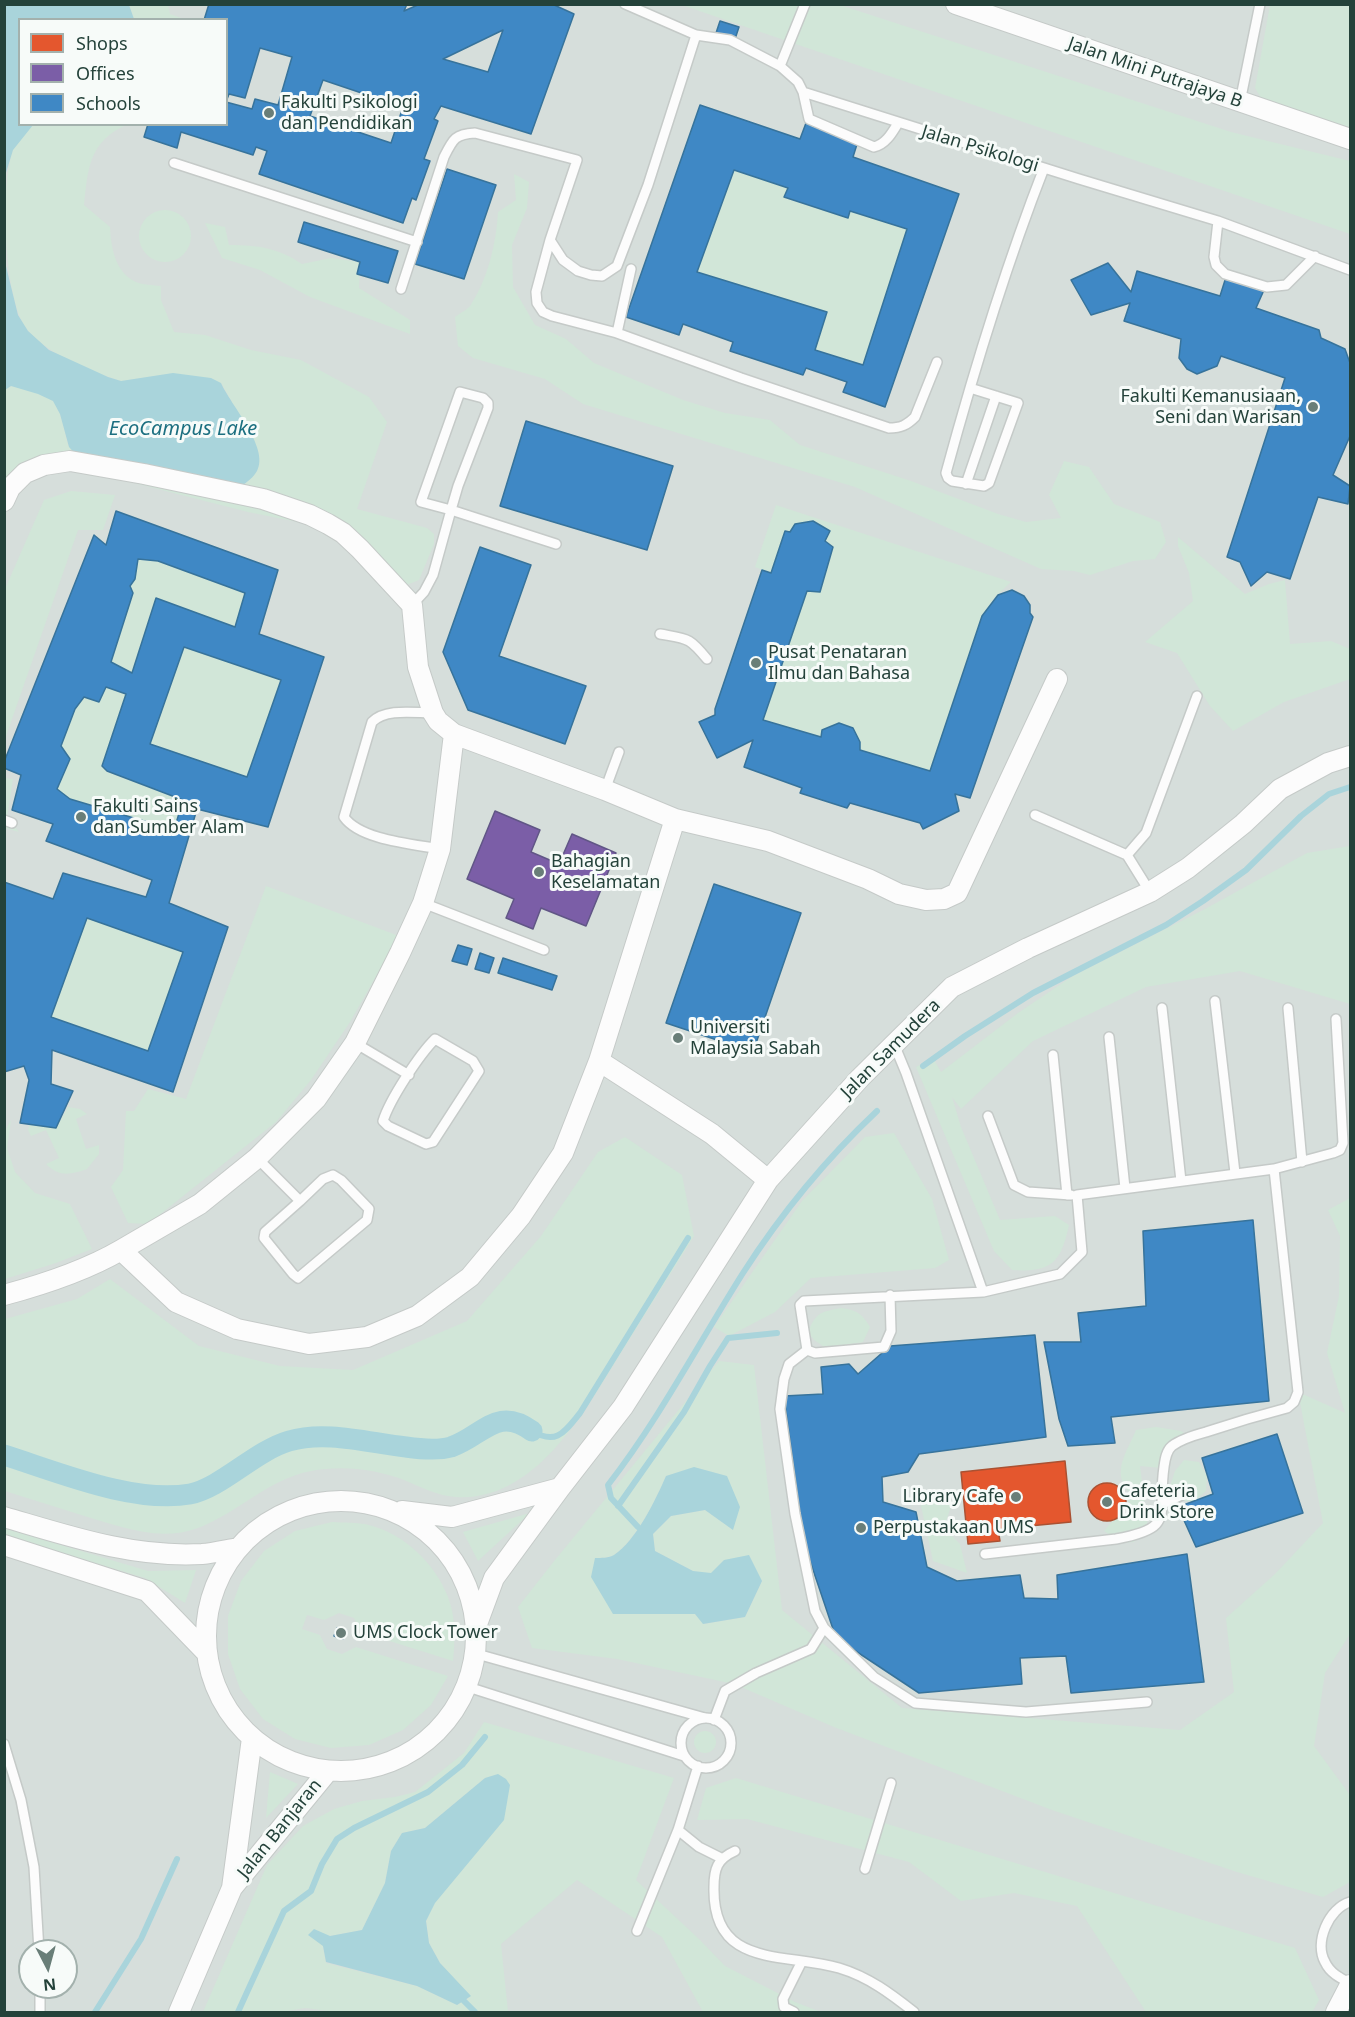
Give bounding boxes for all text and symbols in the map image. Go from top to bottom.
legend [18,18,228,126]
text: Shops [76,31,128,55]
street label: Jalan Mini Putrajaya B [1065,33,1245,113]
text: Offices [76,61,135,85]
text: Schools [76,91,141,115]
place label: Fakulti Psikologi dan Pendidikan [281,92,418,134]
marker: Fakulti Psikologi dan Pendidikan [262,106,276,120]
street label: Jalan Psikologi [919,121,1041,177]
place label: Fakulti Kemanusiaan, Seni dan Warisan [1120,386,1301,428]
marker: Fakulti Kemanusiaan, Seni dan Warisan [1306,400,1320,414]
water label: EcoCampus Lake [109,417,257,441]
place label: Pusat Penataran Ilmu dan Bahasa [768,642,910,684]
marker: Pusat Penataran Ilmu dan Bahasa [749,656,763,670]
place label: Fakulti Sains dan Sumber Alam [93,796,244,838]
marker: Fakulti Sains dan Sumber Alam [74,810,88,824]
place label: Bahagian Keselamatan [551,851,660,894]
marker: Bahagian Keselamatan [532,865,546,879]
street label: Jalan Samudera [837,995,945,1103]
place label: Universiti Malaysia Sabah [690,1017,821,1060]
marker: Universiti Malaysia Sabah [671,1031,685,1045]
place label: Cafeteria Drink Store [1119,1481,1214,1524]
place label: Library Cafe [903,1486,1004,1508]
marker: Library Cafe [1009,1490,1023,1504]
marker: Cafeteria Drink Store [1100,1495,1114,1509]
place label: Perpustakaan UMS [873,1517,1034,1539]
marker: Perpustakaan UMS [854,1521,868,1535]
place label: UMS Clock Tower [353,1622,498,1644]
marker: UMS Clock Tower [334,1626,348,1640]
street label: Jalan Banjaran [233,1775,327,1883]
north arrow [18,1939,78,1999]
text: N [42,1973,57,1997]

